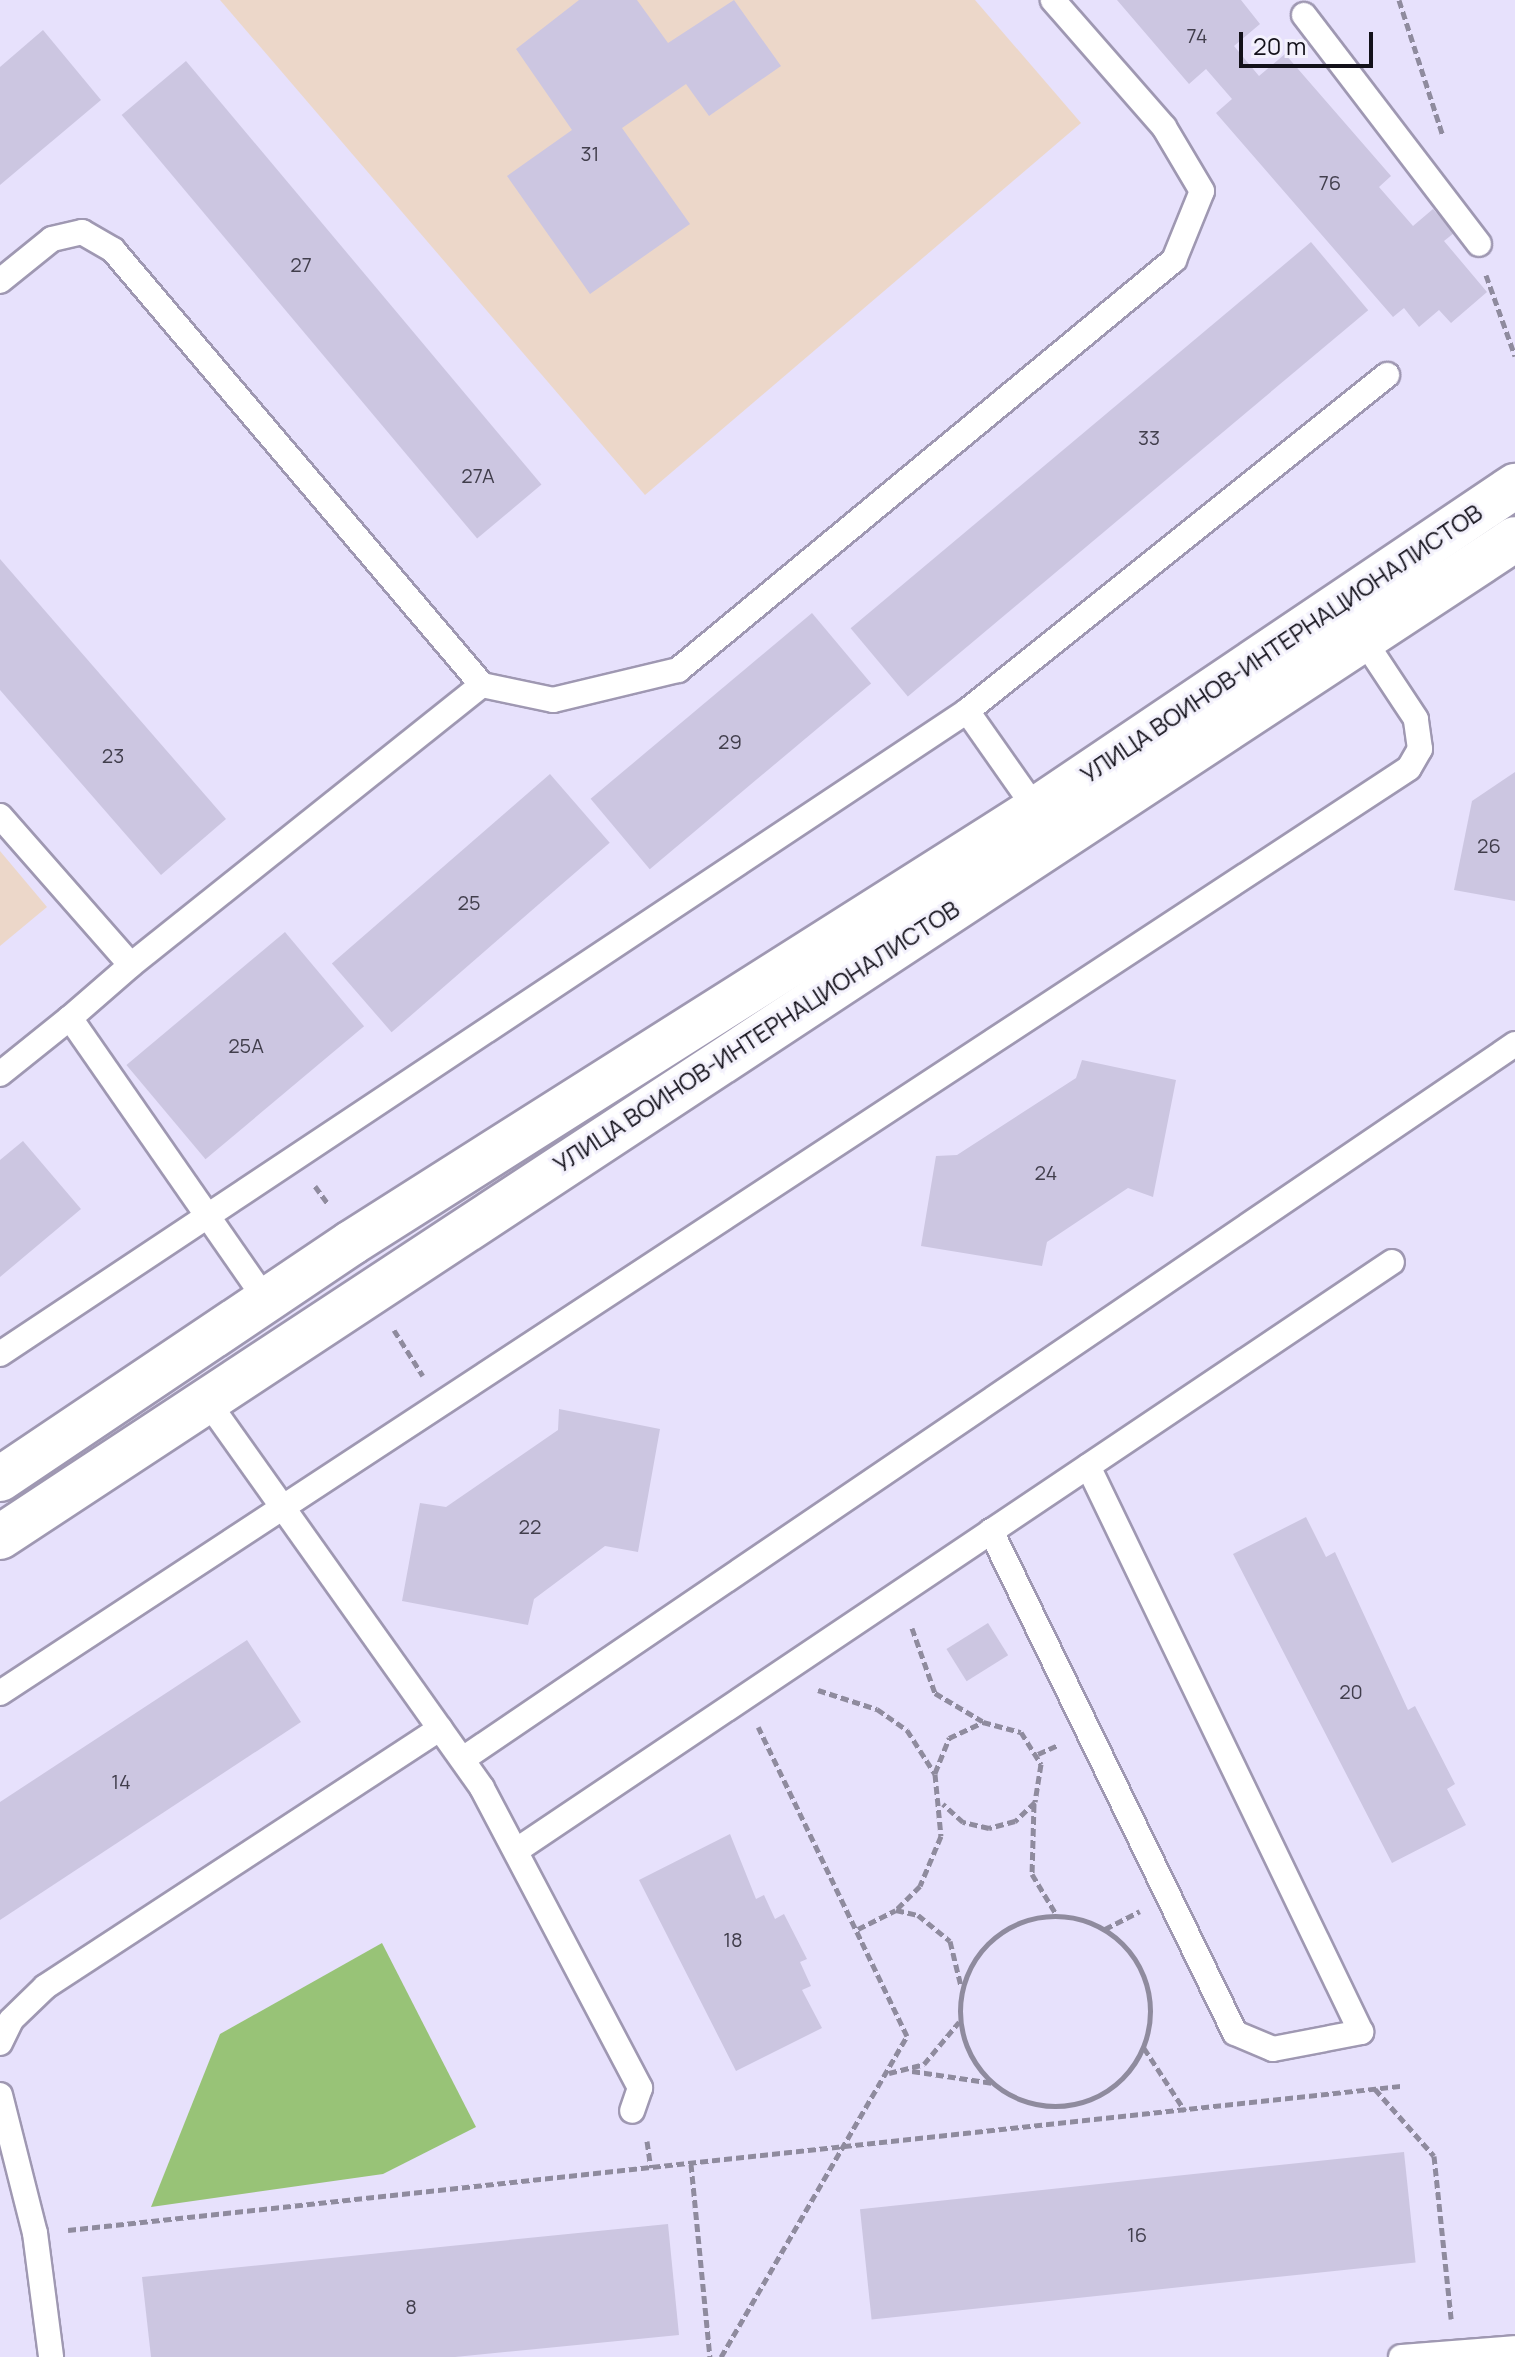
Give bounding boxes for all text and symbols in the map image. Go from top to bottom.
scale bar [1243,16,1377,66]
house number: 74 [1186,23,1208,47]
text: 20 m [1253,29,1306,62]
house number: 31 [581,141,599,165]
house number: 76 [1319,170,1341,194]
house number: 27 [290,252,312,276]
house number: 33 [1138,425,1160,449]
house number: 27А [461,463,495,487]
street label: УЛИЦА ВОИНОВ-ИНТЕРНАЦИОНАЛИСТОВ [1075,497,1487,789]
house number: 29 [718,729,742,753]
house number: 23 [102,743,124,767]
house number: 26 [1477,833,1501,857]
house number: 25 [458,890,480,914]
street label: УЛИЦА ВОИНОВ-ИНТЕРНАЦИОНАЛИСТОВ [548,894,964,1178]
house number: 25А [228,1033,264,1057]
house number: 24 [1035,1160,1057,1184]
house number: 22 [519,1514,541,1538]
house number: 20 [1339,1679,1363,1703]
house number: 14 [111,1769,131,1793]
house number: 18 [723,1927,743,1951]
house number: 16 [1127,2222,1147,2246]
house number: 8 [405,2294,417,2318]

